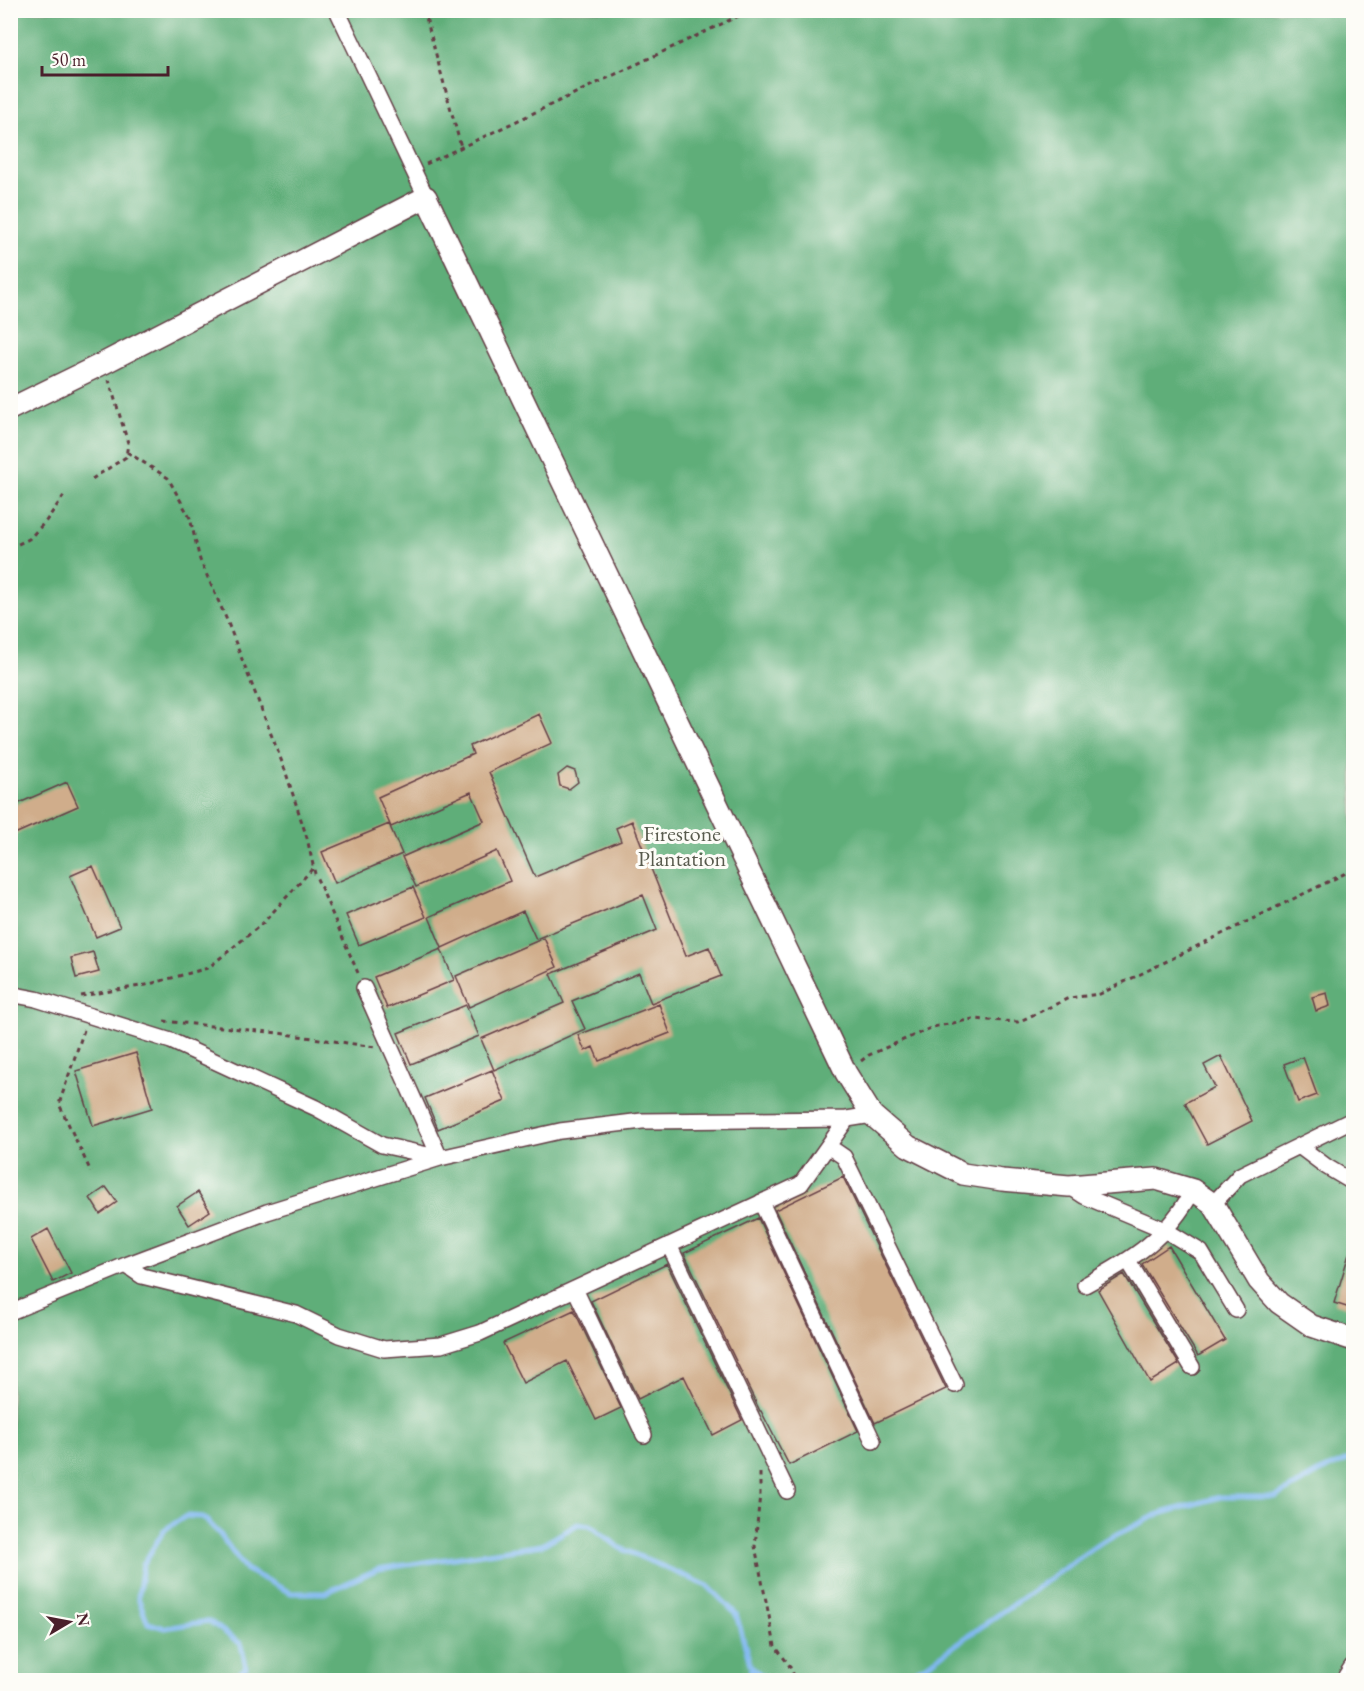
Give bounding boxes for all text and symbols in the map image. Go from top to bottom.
scale bar [42,39,168,77]
text: 50 m [51,48,86,71]
park label: Firestone Plantation [638,819,727,873]
north arrow [39,1592,99,1652]
text: N [72,1611,95,1628]

